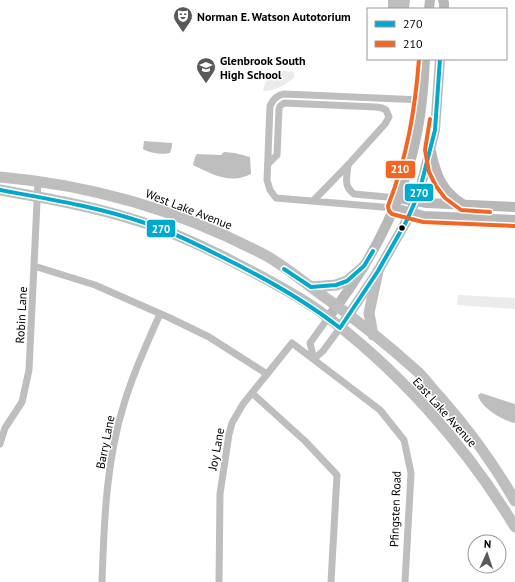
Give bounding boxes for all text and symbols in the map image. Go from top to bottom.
theatre icon: Norman E. Watson Autotorium [172,5,194,33]
legend [367,8,507,60]
place label: Norman E. Watson Autotorium [197,9,351,24]
text: 270 [403,16,423,31]
text: 210 [403,36,423,51]
place label: Glenbrook South High School [220,53,306,82]
school or university icon: Glenbrook South High School [195,56,217,84]
line badge: 210 [385,160,416,179]
text: 210 [391,162,409,176]
line badge: 270 [404,183,434,202]
street label: West Lake Avenue [143,186,235,232]
text: 270 [410,186,428,200]
line badge: 270 [146,219,176,238]
text: 270 [152,222,170,236]
unlabelled marker [397,223,407,233]
street label: Robin Lane [12,286,30,344]
street label: East Lake Avenue [410,374,480,450]
street label: Barry Lane [92,414,118,470]
street label: Joy Lane [204,427,227,472]
street label: Pfingsten Road [386,471,404,547]
north arrow [467,534,507,574]
text: N [484,537,492,551]

